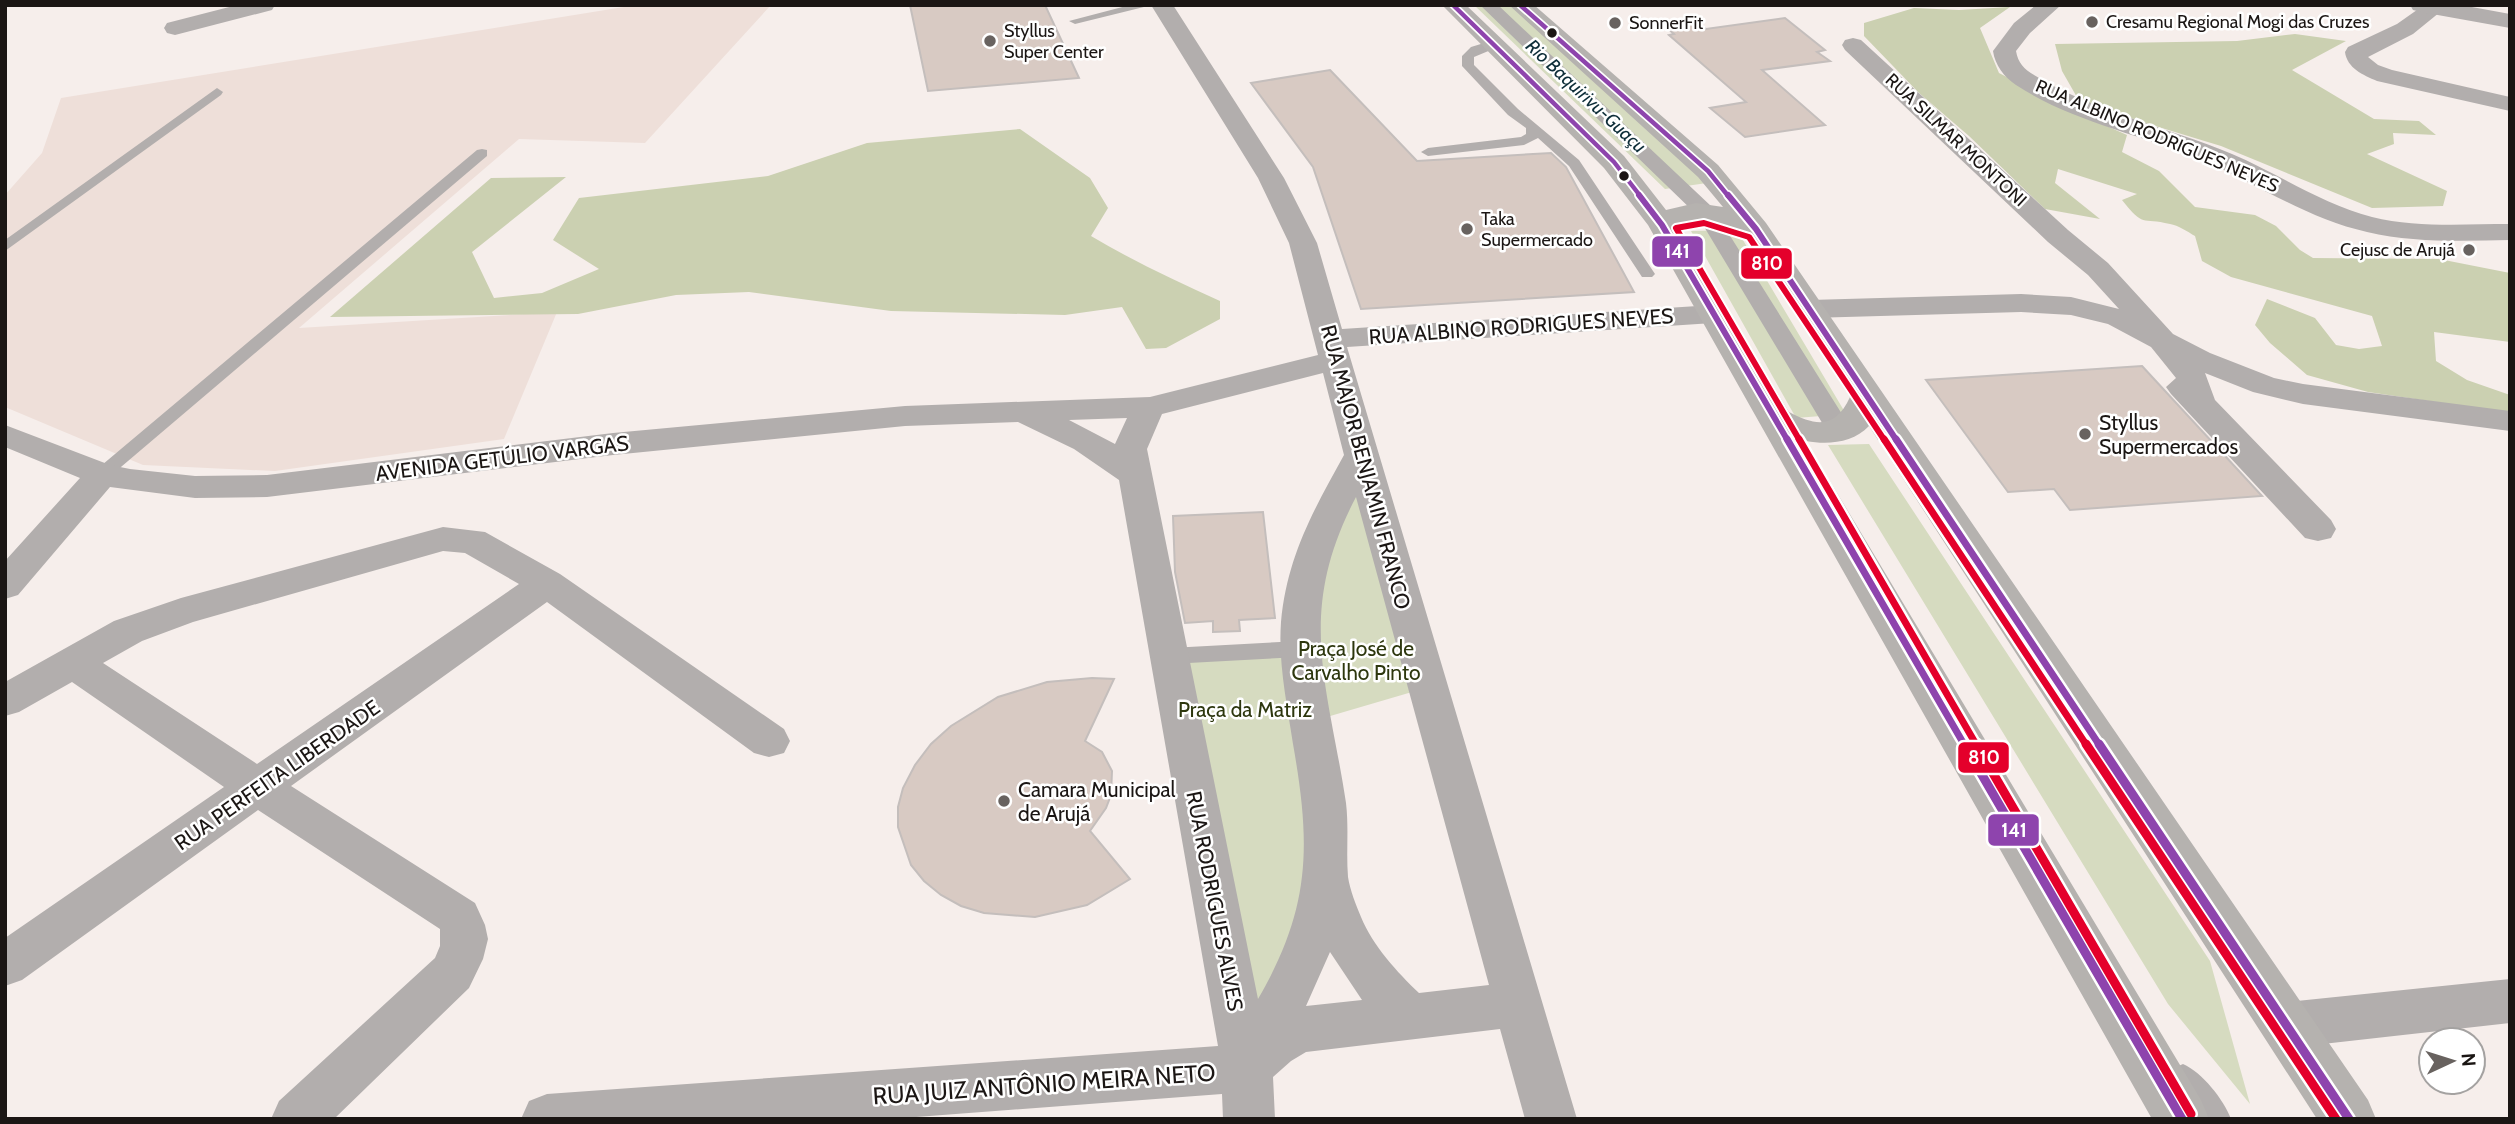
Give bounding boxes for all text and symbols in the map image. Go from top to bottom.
place label: Cresamu Regional Mogi das Cruzes [2106,11,2369,33]
place label: SonnerFit [1629,12,1703,34]
marker: Cresamu Regional Mogi das Cruzes [2084,14,2100,30]
marker: SonnerFit [1607,15,1623,31]
place label: Styllus Super Center [1004,20,1104,63]
unlabelled marker [1545,26,1559,40]
marker: Styllus Super Center [982,33,998,49]
water label: Rio Baquirivu-Guaçu [1521,34,1651,158]
street label: RUA SILMAR MONTONI [1881,69,2031,211]
street label: RUA ALBINO RODRIGUES NEVES [2032,75,2282,197]
unlabelled marker [1617,169,1631,183]
place label: Taka Supermercado [1481,208,1593,251]
marker: Taka Supermercado [1459,221,1475,237]
line badge: 141 [1651,235,1704,268]
place label: Cejusc de Arujá [2340,239,2455,261]
text: 141 [1664,240,1690,263]
marker: Cejusc de Arujá [2461,242,2477,258]
line badge: 810 [1740,247,1793,280]
text: 810 [1751,252,1783,275]
street label: RUA ALBINO RODRIGUES NEVES [1368,303,1674,349]
street label: RUA MAJOR BENJAMIN FRANCO [1316,322,1416,612]
place label: Styllus Supermercados [2099,410,2239,459]
marker: Styllus Supermercados [2077,426,2093,442]
street label: AVENIDA GETÚLIO VARGAS [374,430,630,486]
park label: Praça José de Carvalho Pinto [1291,636,1421,685]
street label: RUA PERFEITA LIBERDADE [170,695,384,855]
park label: Praça da Matriz [1178,697,1312,722]
line badge: 810 [1957,741,2010,774]
text: 810 [1968,746,2000,769]
place label: Camara Municipal de Arujá [1018,777,1176,827]
street label: RUA RODRIGUES ALVES [1181,789,1249,1013]
marker: Camara Municipal de Arujá [996,793,1012,809]
line badge: 141 [1987,813,2040,847]
text: 141 [2001,819,2027,842]
north arrow [2417,1026,2487,1096]
text: N [2457,1052,2480,1067]
street label: RUA JUIZ ANTÔNIO MEIRA NETO [872,1058,1216,1110]

